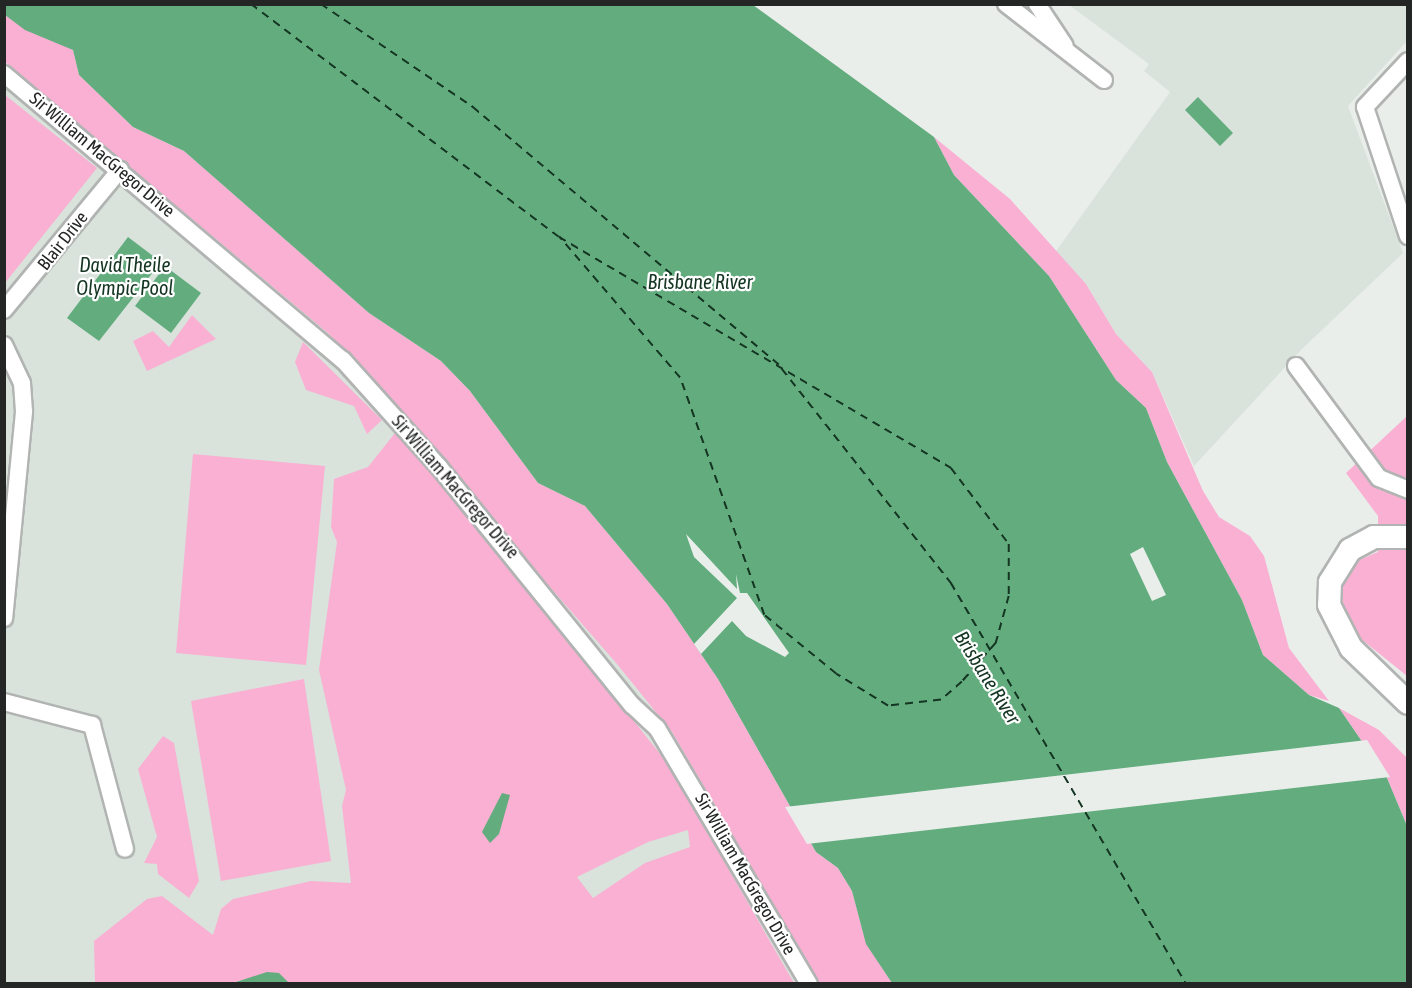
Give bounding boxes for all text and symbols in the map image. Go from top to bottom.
street label: Sir William MacGregor Drive [25,88,179,222]
street label: Blair Drive [33,207,93,275]
water label: David Theile Olympic Pool [76,252,174,299]
water label: Brisbane River [648,269,752,293]
street label: Sir William MacGregor Drive [387,411,523,563]
water label: Brisbane River [950,626,1026,728]
street label: Sir William MacGregor Drive [690,789,800,959]

